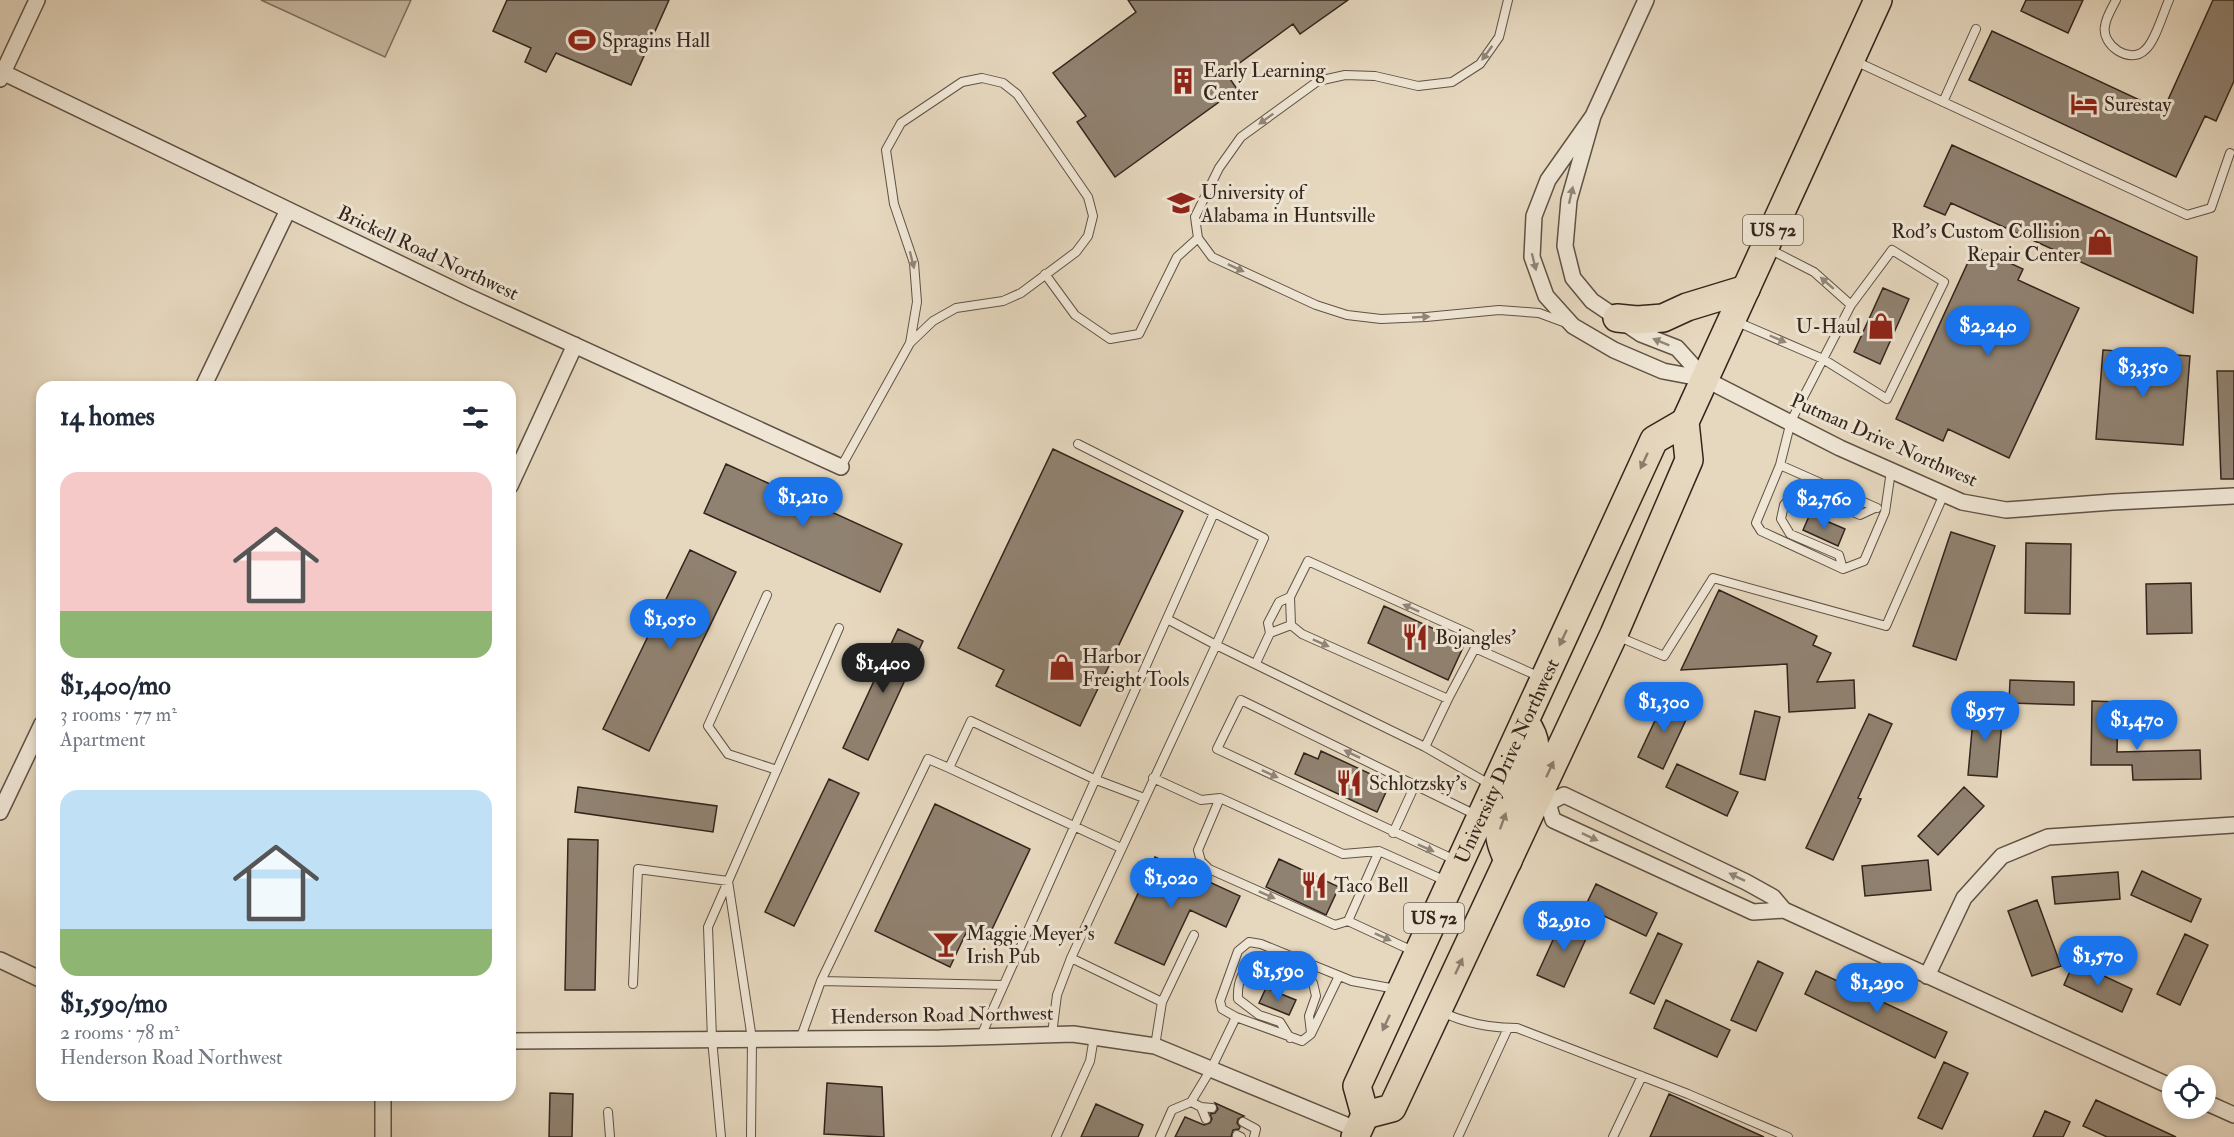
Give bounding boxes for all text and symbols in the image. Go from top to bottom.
sports icon: Spragins Hall [567,25,597,55]
place label: Spragins Hall [602,28,710,54]
one-way arrow [1482,46,1494,61]
place label: Early Learning Center [1203,58,1327,106]
building icon: Early Learning Center [1168,66,1198,96]
hotel icon: Surestay [2069,89,2099,119]
place label: Surestay [2104,92,2173,117]
one-way arrow [1259,113,1275,125]
place label: University of Alabama in Huntsville [1200,180,1375,228]
one-way arrow [1567,186,1577,204]
school or university icon: University of Alabama in Huntsville [1166,188,1196,218]
street label: Brickell Road Northwest [333,200,523,306]
road number: US 72 [1743,215,1803,245]
place label: Rod's Custom Collision Repair Center [1891,219,2081,268]
shop icon: Rod's Custom Collision Repair Center [2085,227,2115,257]
one-way arrow [907,251,917,269]
one-way arrow [1530,253,1540,271]
one-way arrow [1227,264,1245,274]
one-way arrow [1820,277,1835,290]
pin: $2,240 [1939,306,2037,357]
shop icon: U-Haul [1866,311,1896,341]
one-way arrow [1412,312,1431,322]
text: $2,240 [1959,313,2017,338]
place label: U-Haul [1796,314,1861,339]
one-way arrow [1769,334,1787,344]
one-way arrow [1652,337,1670,346]
pin: $3,350 [2094,347,2192,398]
text: $3,350 [2118,354,2168,379]
street label: Putman Drive Northwest [1787,388,1982,493]
text: 14 homes [60,401,155,433]
icon: filters [459,401,492,434]
one-way arrow [1640,452,1649,469]
pin: $1,210 [754,477,852,528]
pin: $2,760 [1775,479,1873,530]
text: $1,210 [778,484,828,509]
text: $2,760 [1797,486,1851,511]
icon: home [222,511,330,619]
pin: $1,050 [621,599,719,650]
one-way arrow [1402,603,1419,612]
text: $1,050 [644,606,696,631]
restaurant icon: Bojangles' [1400,622,1430,652]
place label: Bojangles' [1435,625,1516,650]
one-way arrow [1558,629,1567,646]
one-way arrow [1312,638,1329,647]
pin: $1,400 [834,643,932,694]
place label: Harbor Freight Tools [1082,644,1190,692]
text: $1,400 [856,650,910,675]
shop icon: Harbor Freight Tools [1047,652,1077,682]
street label: University Drive Northwest [1449,654,1565,867]
text: $1,400/mo [60,670,171,702]
pin: $1,300 [1615,682,1713,733]
text: $1,300 [1638,689,1690,714]
pin: $957 [1949,691,2021,742]
text: $957 [1965,698,2005,723]
pin: $1,470 [2088,700,2186,751]
text: 3 rooms · 77 m² [60,702,177,727]
text: $1,470 [2110,707,2164,732]
text: Apartment [60,727,145,752]
one-way arrow [1344,750,1361,759]
one-way arrow [1546,761,1555,778]
restaurant icon: Schlotzsky's [1334,768,1364,798]
one-way arrow [1262,770,1279,779]
place label: Schlotzsky's [1369,771,1467,796]
one-way arrow [1499,812,1509,830]
icon: home [222,829,330,937]
one-way arrow [1582,832,1599,841]
one-way arrow [1418,843,1435,852]
pin: $1,020 [1122,858,1220,909]
text: $1,020 [1144,865,1198,890]
restaurant icon: Taco Bell [1299,870,1329,900]
place label: Taco Bell [1334,873,1408,898]
one-way arrow [1728,873,1745,882]
one-way arrow [1259,890,1277,900]
pin: $2,910 [1515,901,1613,952]
road number: US 72 [1404,903,1464,933]
text: $2,910 [1537,908,1591,933]
place label: Maggie Meyer's Irish Pub [966,921,1095,969]
bar icon: Maggie Meyer's Irish Pub [931,929,961,959]
one-way arrow [1374,932,1392,942]
pin: $1,570 [2049,936,2147,987]
text: $1,570 [2072,943,2124,968]
pin: $1,590 [1229,951,1327,1002]
one-way arrow [1455,957,1464,974]
text: $1,590 [1252,958,1304,983]
pin: $1,290 [1828,963,1926,1014]
text: $1,290 [1850,970,1904,995]
text: $1,590/mo [60,988,167,1020]
street label: Henderson Road Northwest [830,1001,1054,1029]
one-way arrow [1381,1014,1390,1031]
text: 2 rooms · 78 m² [60,1020,180,1045]
text: Henderson Road Northwest [60,1045,283,1070]
map controls [2162,1065,2216,1119]
button: locate [2162,1065,2216,1119]

